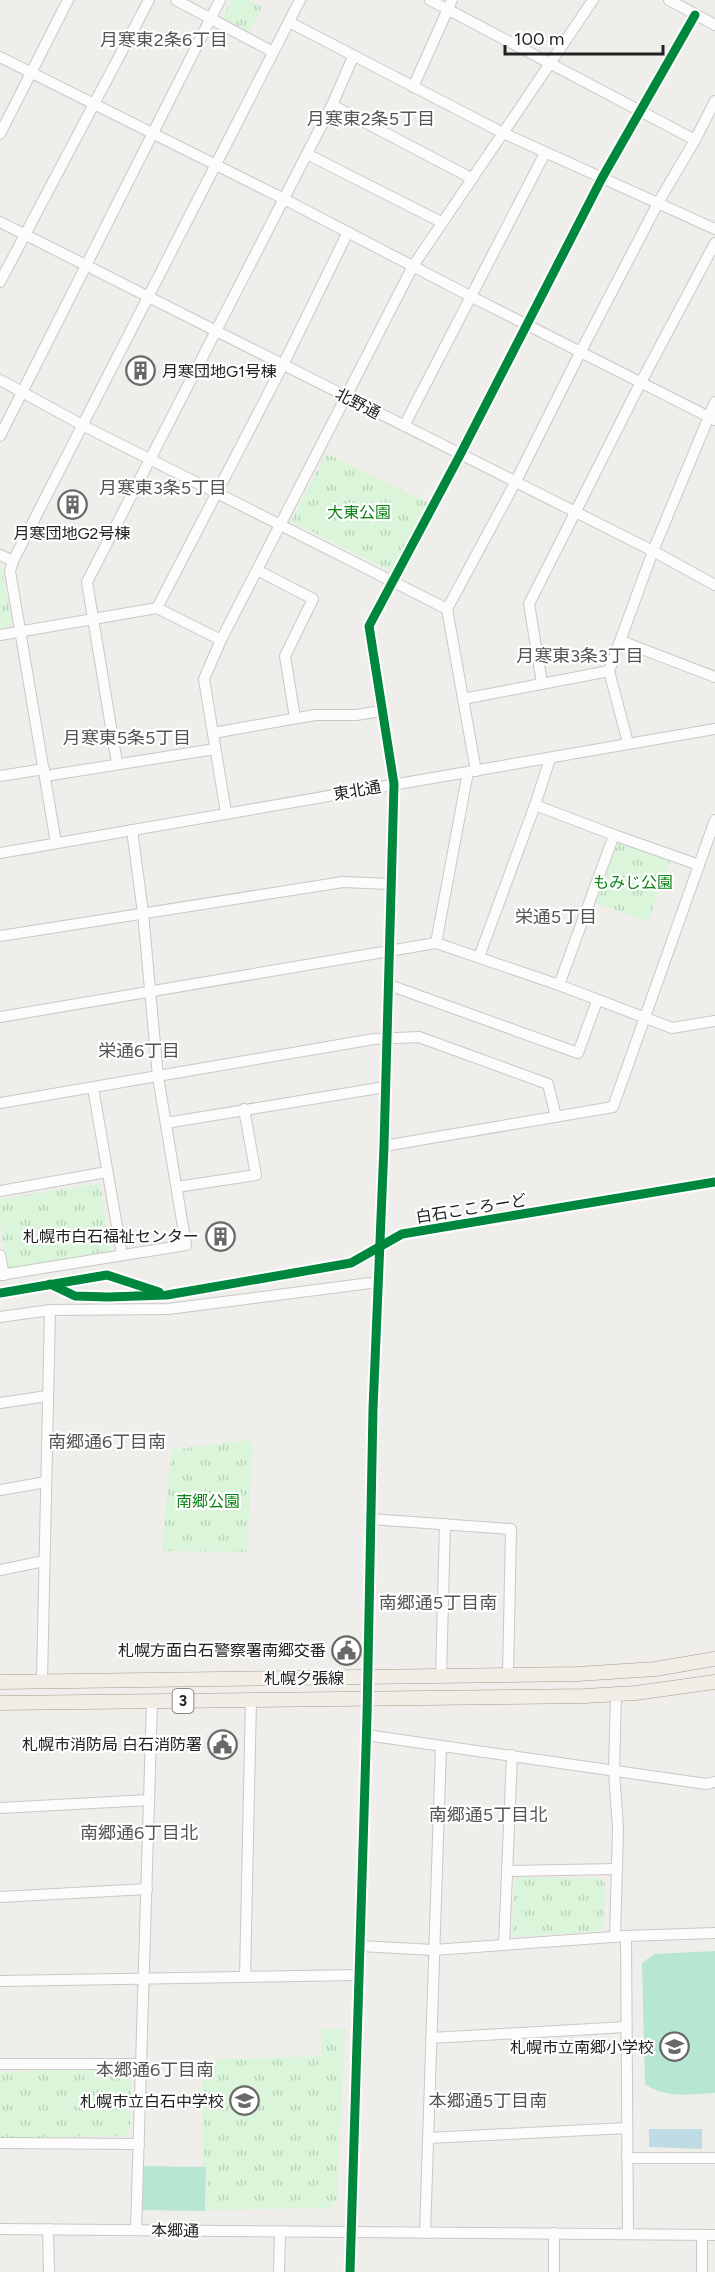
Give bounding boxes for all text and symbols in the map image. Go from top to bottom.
scale bar [505,18,662,56]
text: 100 m [514,28,564,50]
district label: 月寒東2条6丁目 [100,29,228,51]
district label: 月寒東2条5丁目 [307,108,435,130]
building icon: 月寒団地G1号棟 [125,355,157,387]
place label: 月寒団地G1号棟 [162,362,277,381]
street label: 北野通 [332,384,383,423]
district label: 月寒東3条5丁目 [99,477,227,499]
building icon: 月寒団地G2号棟 [56,489,88,521]
park label: 大東公園 [327,503,391,522]
place label: 月寒団地G2号棟 [13,524,131,543]
district label: 月寒東3条3丁目 [516,645,644,667]
district label: 月寒東5条5丁目 [63,727,191,749]
street label: 東北通 [332,777,382,804]
park label: もみじ公園 [593,873,673,892]
district label: 栄通5丁目 [515,906,597,928]
district label: 栄通6丁目 [98,1040,180,1062]
street label: 白石こころーど [414,1190,528,1227]
building icon: 札幌市白石福祉センター [204,1220,236,1252]
place label: 札幌市白石福祉センター [23,1227,199,1246]
district label: 南郷通6丁目南 [48,1431,166,1453]
park label: 南郷公園 [176,1492,240,1511]
district label: 南郷通5丁目南 [379,1592,497,1614]
public building icon: 札幌方面白石警察署南郷交番 [331,1634,363,1666]
place label: 札幌方面白石警察署南郷交番 [118,1641,326,1660]
street label: 札幌夕張線 [264,1669,344,1688]
road number: 3 [172,1689,194,1713]
public building icon: 札幌市消防局 白石消防署 [207,1728,239,1760]
place label: 札幌市消防局 白石消防署 [22,1735,202,1754]
district label: 南郷通5丁目北 [429,1804,547,1826]
district label: 南郷通6丁目北 [80,1822,198,1844]
school or university icon: 札幌市立南郷小学校 [659,2031,691,2063]
place label: 札幌市立南郷小学校 [510,2038,654,2057]
district label: 本郷通6丁目南 [96,2059,214,2081]
school or university icon: 札幌市立白石中学校 [229,2085,261,2117]
district label: 本郷通5丁目南 [429,2090,547,2112]
place label: 札幌市立白石中学校 [80,2092,224,2111]
street label: 本郷通 [151,2221,199,2240]

